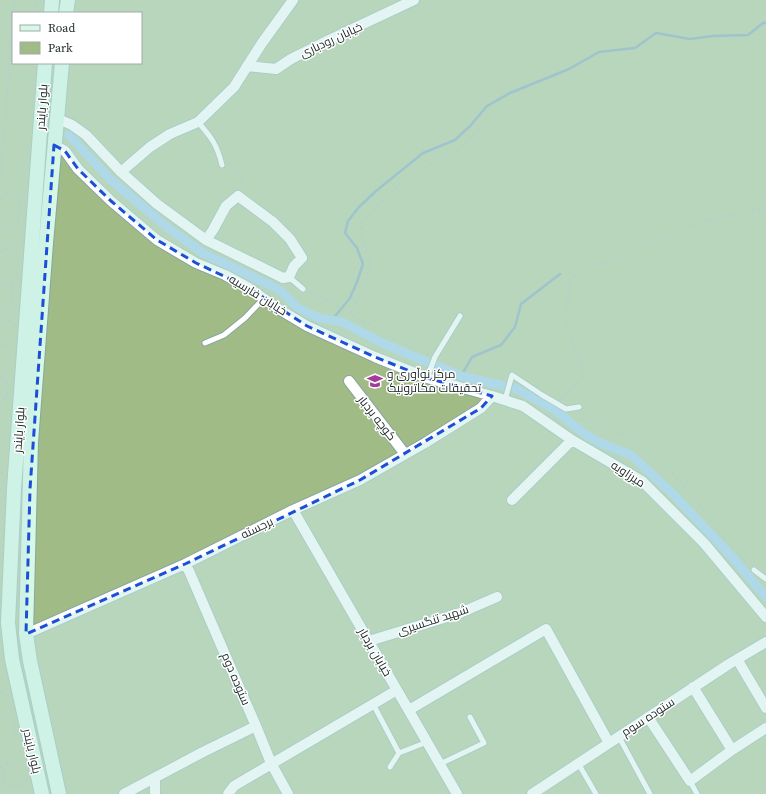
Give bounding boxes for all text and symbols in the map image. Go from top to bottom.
legend [12,12,142,64]
street label: خیابان رودباری [297,19,365,61]
text: Road [48,20,75,36]
text: Park [48,40,73,56]
street label: بلوار بایندر [32,83,52,132]
street label: خیابان فارسیه [226,271,290,319]
place label: مرکز نوآوری و تحقیقات مکاترونیک [387,366,482,396]
school or university icon: مرکز نوآوری و تحقیقات مکاترونیک [366,372,384,390]
street label: کوچه بردبار [353,391,400,445]
street label: بلوار بایندر [9,406,29,455]
street label: میرزاویه [608,457,648,491]
street label: برجسته [238,513,276,543]
street label: شهید تنگسیری [395,601,471,639]
street label: خیابان بردبار [354,624,395,679]
street label: ستوده دوم [218,650,254,708]
street label: ستوده سوم [618,694,678,740]
street label: بلوار بایندر [19,726,45,775]

